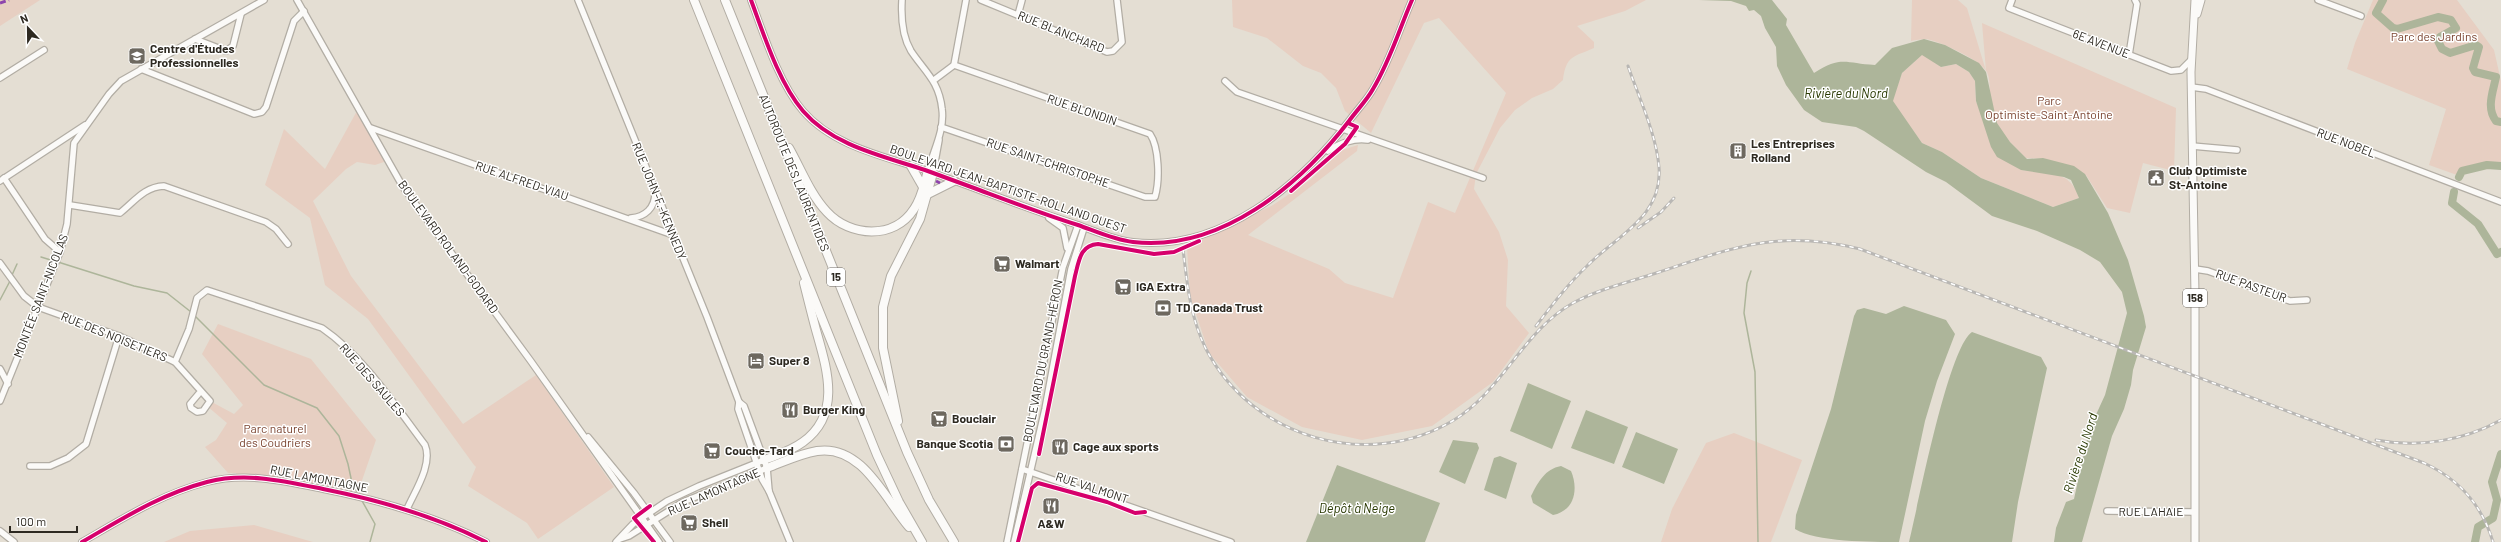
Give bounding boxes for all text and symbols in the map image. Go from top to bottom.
street label: RUE BLANCHARD [1016,7,1107,55]
north arrow [8,8,48,48]
text: N [18,11,30,26]
street label: 6E AVENUE [2071,26,2132,60]
park label: Parc des Jardins [2391,29,2477,43]
place label: Centre d'Études Professionnelles [150,41,239,69]
school or university icon: Centre d'Études Professionnelles [127,46,147,66]
water label: Rivière du Nord [1804,85,1888,101]
street label: RUE BLONDIN [1045,91,1119,128]
street label: AUTOROUTE DES LAURENTIDES [757,92,833,253]
park label: Parc Optimiste-Saint-Antoine [1985,93,2113,121]
street label: RUE NOBEL [2315,124,2378,160]
street label: RUE SAINT-CHRISTOPHE [985,134,1112,190]
place label: Les Entreprises Rolland [1751,136,1835,164]
street label: RUE JOHN-F.-KENNEDY [630,140,690,261]
street label: BOULEVARD JEAN-BAPTISTE-ROLLAND OUEST [888,141,1128,235]
building icon: Les Entreprises Rolland [1728,141,1748,161]
street label: RUE ALFRED-VIAU [474,158,571,203]
place label: Club Optimiste St-Antoine [2169,163,2247,191]
public building icon: Club Optimiste St-Antoine [2146,168,2166,188]
street label: BOULEVARD ROLAND-GODARD [396,177,502,316]
street label: MONTÉE SAINT-NICOLAS [10,232,70,359]
supermarket icon: Walmart [992,254,1012,274]
place label: Walmart [1015,256,1060,270]
street label: RUE PASTEUR [2214,266,2289,304]
road number: 15 [827,268,845,286]
supermarket icon: IGA Extra [1113,277,1133,297]
street label: BOULEVARD DU GRAND-HÉRON [1019,278,1065,443]
place label: IGA Extra [1136,279,1186,293]
road number: 158 [2183,289,2207,307]
bank icon: TD Canada Trust [1153,298,1173,318]
place label: TD Canada Trust [1176,300,1263,314]
street label: RUE DES NOISETIERS [59,308,170,364]
street label: RUE DES SAULES [337,340,408,419]
hotel icon: Super 8 [746,351,766,371]
place label: Super 8 [769,353,810,367]
restaurant icon: Burger King [780,400,800,420]
place label: Burger King [803,402,866,416]
supermarket icon: Bouclair [929,409,949,429]
place label: Bouclair [952,411,996,425]
water label: Rivière du Nord [2059,411,2101,495]
park label: Parc naturel des Coudriers [239,421,311,449]
bank icon: Banque Scotia [996,434,1016,454]
place label: Banque Scotia [916,436,993,450]
restaurant icon: Cage aux sports [1050,437,1070,457]
place label: Cage aux sports [1073,439,1159,453]
supermarket icon: Couche-Tard [702,441,722,461]
place label: Couche-Tard [725,443,794,457]
street label: RUE LAMONTAGNE [269,462,369,494]
street label: RUE LAMONTAGNE [665,464,762,518]
street label: RUE VALMONT [1054,469,1131,505]
restaurant icon: A&W [1041,496,1061,516]
water label: Dépôt à Neige [1319,500,1395,516]
street label: RUE LAHAIE [2119,504,2183,518]
scale bar [10,508,77,534]
supermarket icon: Shell [679,513,699,533]
text: 100 m [16,514,46,528]
place label: Shell [702,515,728,529]
place label: A&W [1037,516,1065,530]

